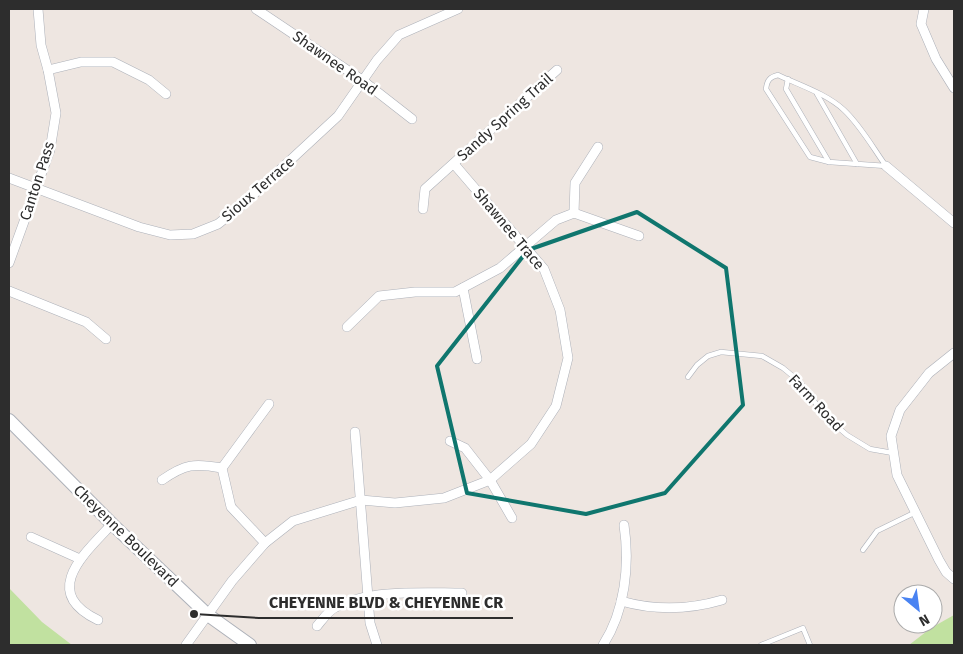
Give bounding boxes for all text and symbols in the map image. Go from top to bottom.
street label: Shawnee Road [289,27,381,99]
street label: Sandy Spring Trail [453,69,557,165]
street label: Canton Pass [16,139,58,223]
street label: Sioux Terrace [218,153,298,225]
street label: Shawnee Trace [470,185,548,273]
street label: Farm Road [785,371,847,435]
street label: Cheyenne Boulevard [70,481,182,591]
north arrow [893,584,943,634]
callout: CHEYENNE BLVD & CHEYENNE CR [259,587,513,618]
text: CHEYENNE BLVD & CHEYENNE CR [269,593,503,612]
text: N [916,610,932,630]

